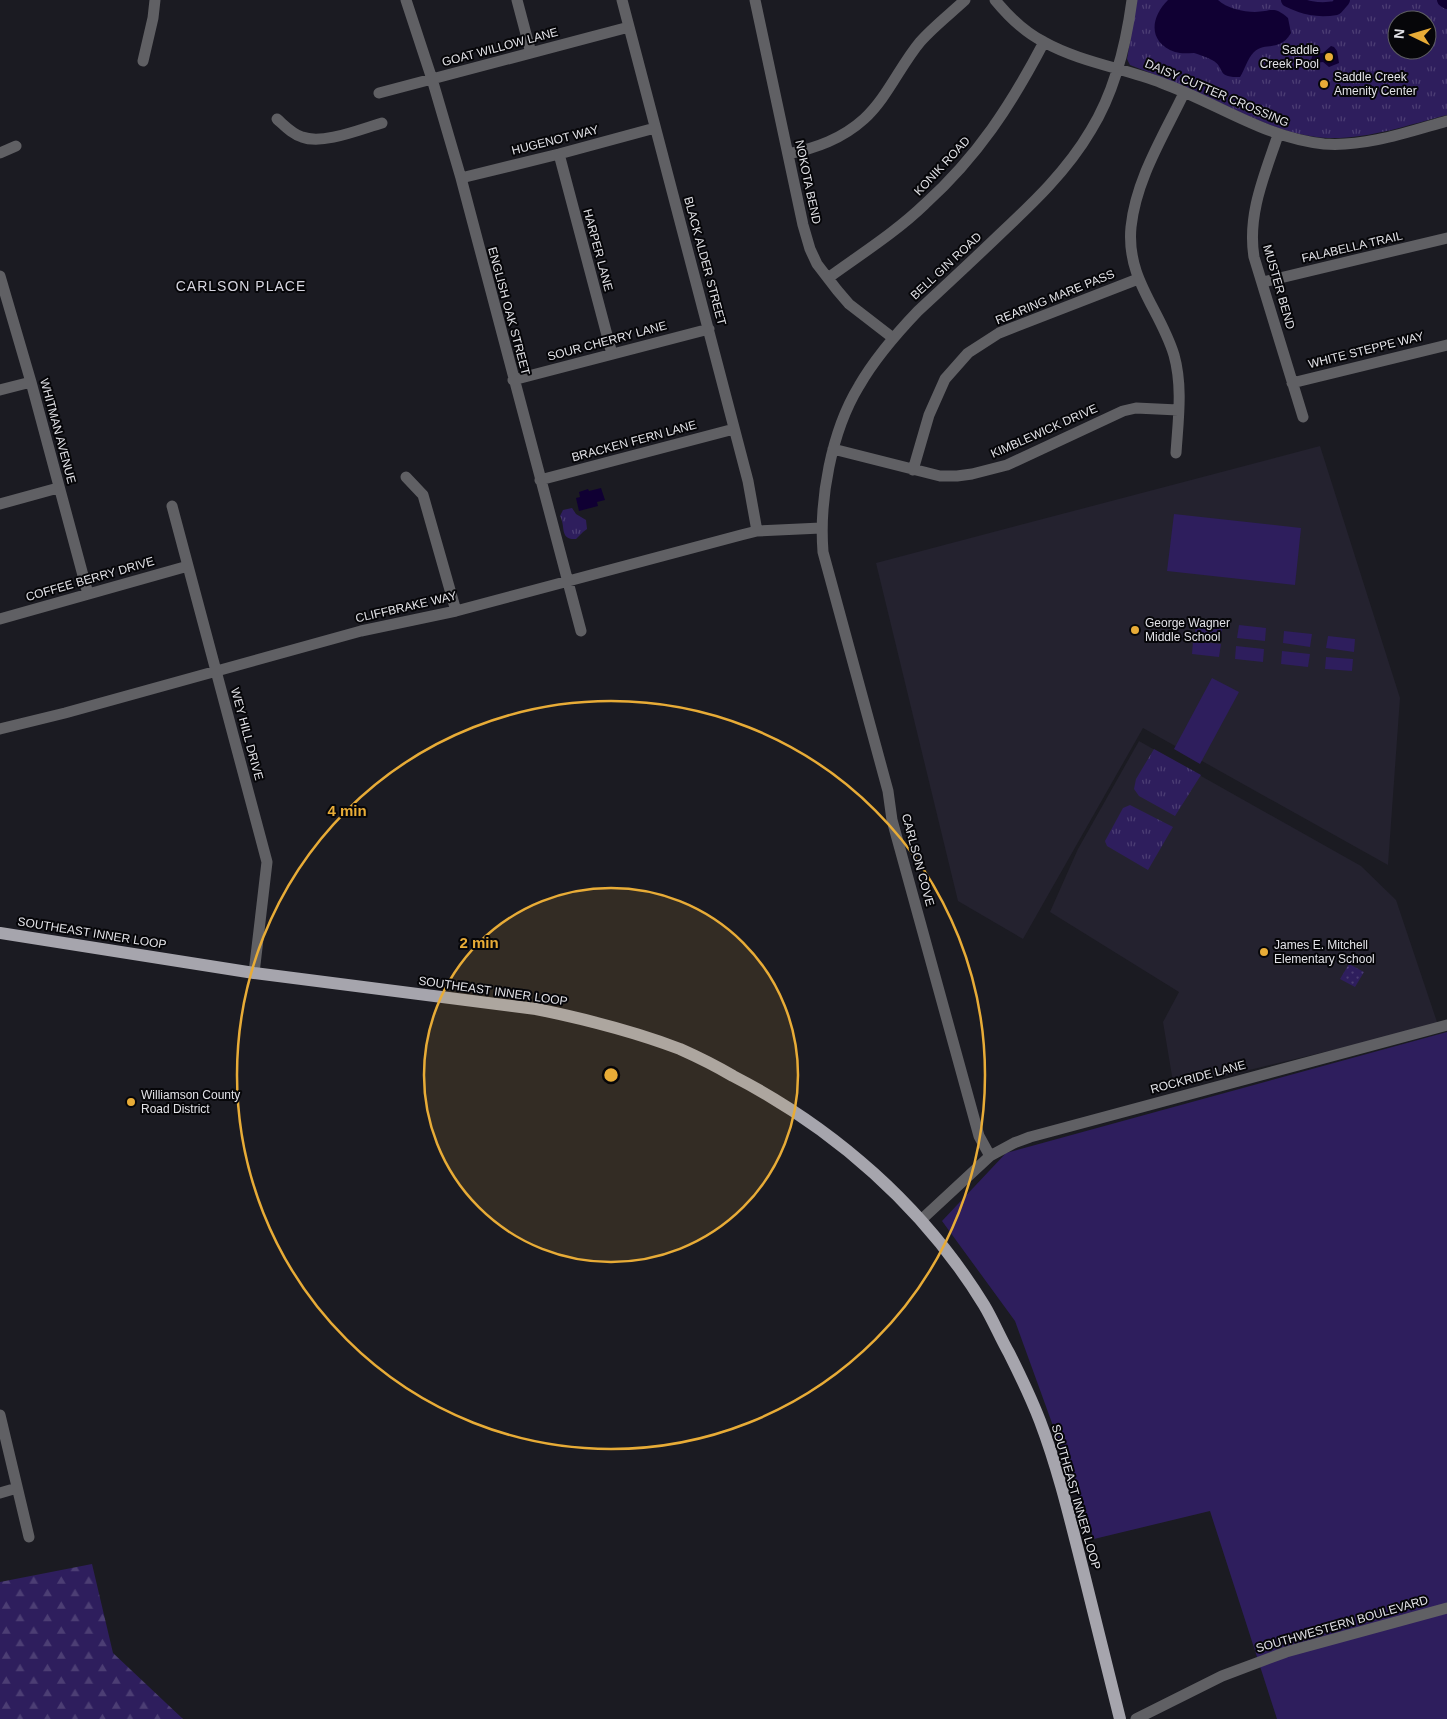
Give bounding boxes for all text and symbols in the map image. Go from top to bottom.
north arrow [1387,10,1437,60]
street label: GOAT WILLOW LANE [440,25,560,69]
text: N [1391,28,1407,40]
place label: Saddle Creek Pool [1260,43,1319,71]
marker: Saddle Creek Pool [1323,51,1335,63]
street label: DAISY CUTTER CROSSING [1143,56,1291,130]
place label: Saddle Creek Amenity Center [1334,70,1417,98]
marker: Saddle Creek Amenity Center [1318,78,1330,90]
street label: HUGENOT WAY [510,122,600,158]
street label: KONIK ROAD [911,133,973,198]
street label: NOKOTA BEND [792,139,824,226]
street label: BLACK ALDER STREET [681,195,729,328]
street label: HARPER LANE [580,207,616,293]
street label: BELL GIN ROAD [908,229,985,302]
street label: FALABELLA TRAIL [1300,229,1404,265]
street label: MUSTER BEND [1260,243,1298,331]
street label: ENGLISH OAK STREET [485,245,533,377]
street label: REARING MARE PASS [993,267,1117,327]
district label: CARLSON PLACE [176,278,306,294]
street label: SOUR CHERRY LANE [546,318,668,364]
street label: WHITE STEPPE WAY [1307,329,1425,371]
street label: WHITMAN AVENUE [37,377,79,485]
street label: KIMBLEWICK DRIVE [988,401,1100,461]
street label: BRACKEN FERN LANE [570,418,698,464]
street label: COFFEE BERRY DRIVE [24,554,156,604]
street label: CLIFFBRAKE WAY [354,589,458,625]
place label: George Wagner Middle School [1145,616,1230,644]
marker: George Wagner Middle School [1129,624,1141,636]
street label: WEY HILL DRIVE [228,686,266,782]
text: 4 min [327,802,367,819]
street label: CARLSON COVE [899,812,937,908]
street label: SOUTHEAST INNER LOOP [17,914,167,952]
text: 2 min [459,934,499,951]
place label: James E. Mitchell Elementary School [1274,938,1375,966]
marker: James E. Mitchell Elementary School [1258,946,1270,958]
street label: SOUTHEAST INNER LOOP [418,974,568,1008]
street label: ROCKRIDE LANE [1149,1058,1247,1096]
centre of rings [602,1066,620,1084]
place label: Williamson County Road District [141,1088,240,1116]
marker: Williamson County Road District [125,1096,137,1108]
street label: SOUTHEAST INNER LOOP [1049,1423,1103,1571]
street label: SOUTHWESTERN BOULEVARD [1254,1593,1430,1655]

